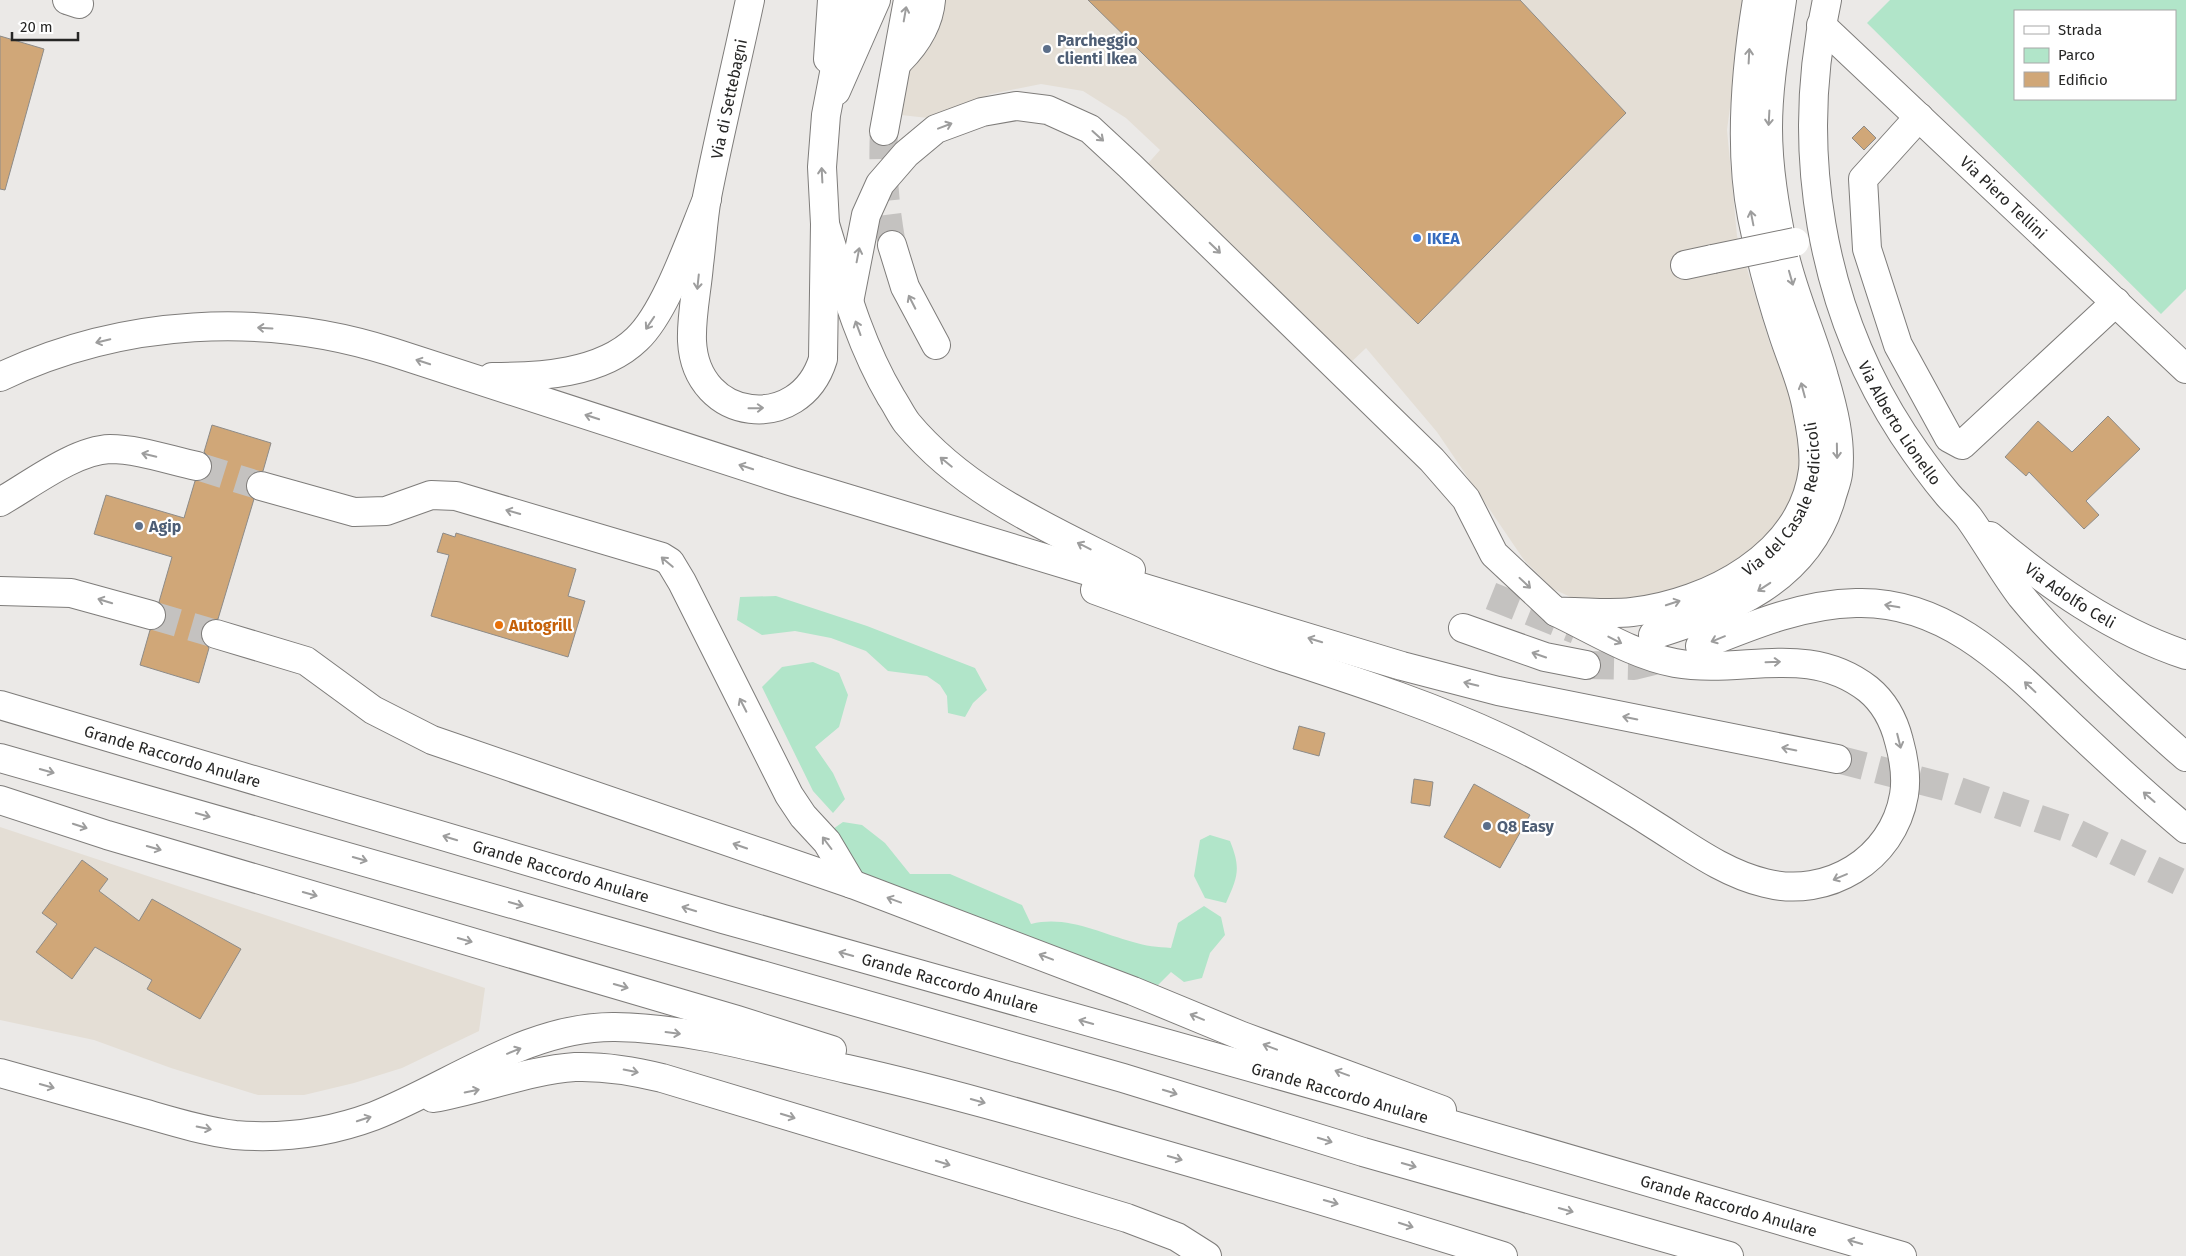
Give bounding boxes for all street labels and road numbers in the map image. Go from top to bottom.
street label: Via di Settebagni [707,37,751,161]
street label: Via Piero Tellini [1956,152,2051,243]
street label: Via Alberto Lionello [1855,358,1946,489]
street label: Via del Casale Redicicoli [1738,420,1823,580]
street label: Via Adolfo Celi [2021,558,2119,632]
street label: Grande Raccordo Anulare [82,721,263,791]
street label: Grande Raccordo Anulare [470,836,651,906]
street label: Grande Raccordo Anulare [859,949,1041,1017]
street label: Grande Raccordo Anulare [1249,1058,1431,1127]
street label: Grande Raccordo Anulare [1638,1171,1820,1240]

